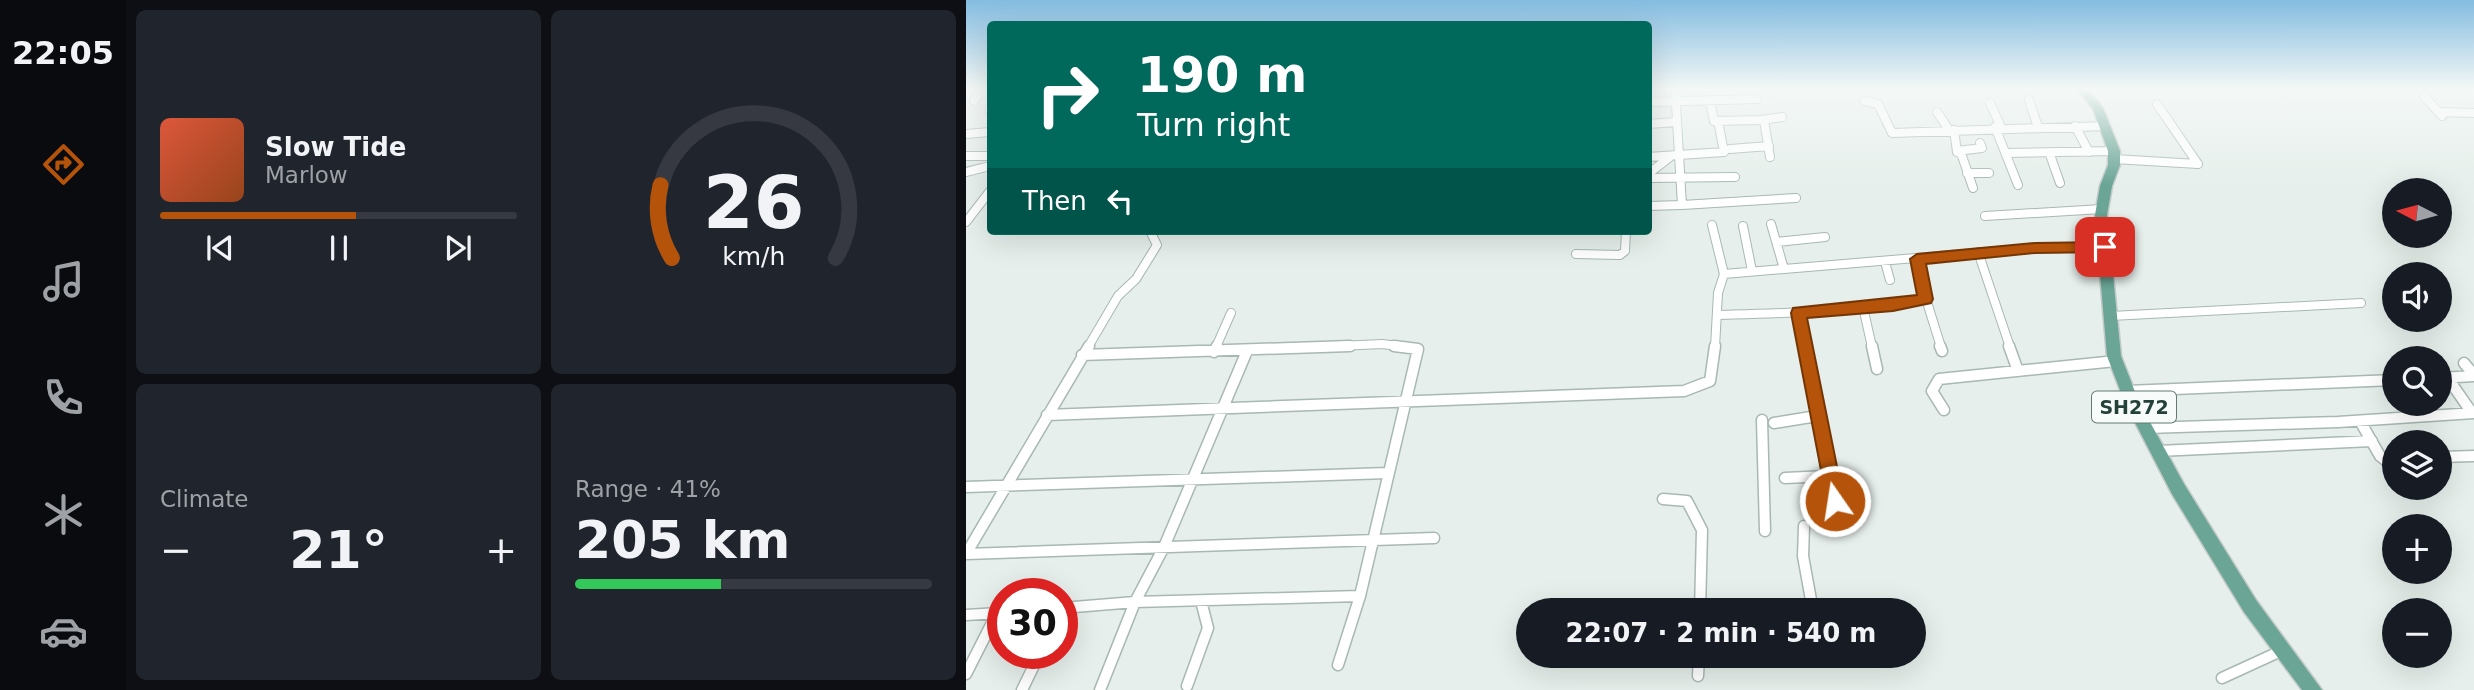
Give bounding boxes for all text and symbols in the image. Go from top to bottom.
text: 22:05 [12,34,114,72]
text: 190 m [1137,47,1307,104]
icon: right [1022,49,1113,140]
text: Turn right [1137,106,1290,144]
text: Slow Tide [265,132,406,162]
icon: directions [39,140,88,189]
text: 26 [703,161,804,246]
text: Marlow [265,162,348,188]
north arrow [2382,178,2452,248]
map controls [2382,178,2452,668]
icon: left [1101,182,1139,220]
text: Then [1022,186,1087,216]
pin [2075,217,2135,277]
icon: arrive [2086,228,2124,266]
icon: previous [201,229,239,267]
icon: pause [320,229,358,267]
icon: next [439,229,477,267]
text: km/h [722,242,785,271]
icon: music [39,257,88,306]
button: sound [2382,262,2452,332]
button: search [2382,346,2452,416]
icon: phone [39,373,88,422]
road number: SH272 [2092,392,2176,422]
button: layers [2382,430,2452,500]
position arrow [1798,464,1872,538]
text: Range · 41% [575,476,721,502]
text: Climate [160,486,249,512]
icon: climate [39,490,88,539]
text: 205 km [575,510,790,570]
button: + [2382,514,2452,584]
text: 21° [289,520,388,580]
text: − [160,528,192,572]
text: + [485,528,517,572]
speed limit sign: 30 [987,578,1078,669]
button: − [2382,598,2452,668]
icon: car [39,607,88,656]
text: 22:07 · 2 min · 540 m [1566,618,1876,648]

